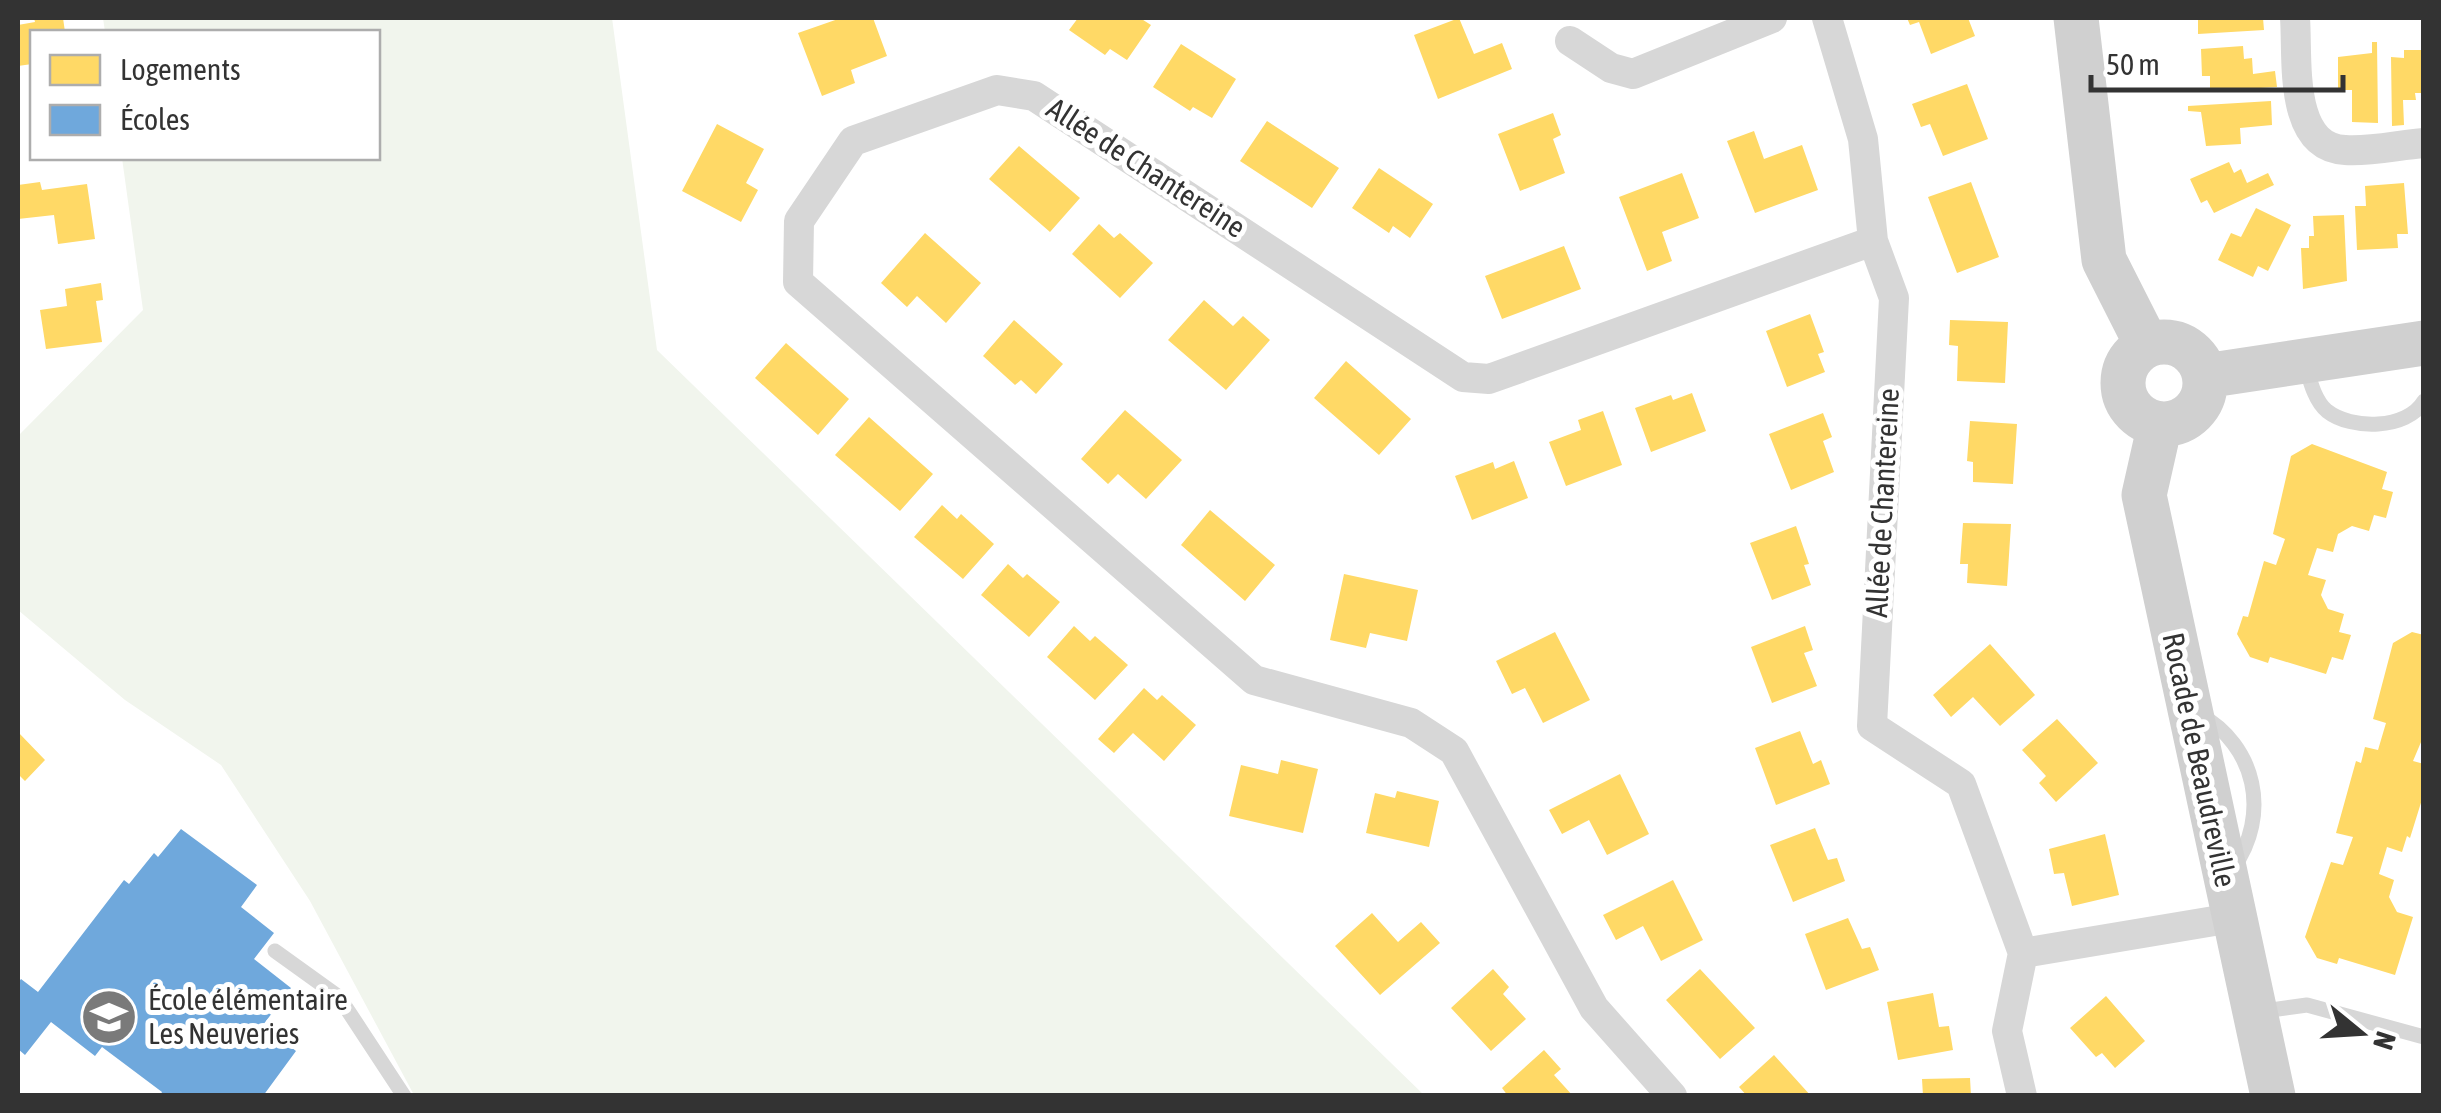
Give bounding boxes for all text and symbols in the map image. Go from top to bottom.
legend [30,30,380,160]
scale bar [2091,30,2344,92]
text: 50 m [2106,47,2160,81]
text: Logements [120,52,241,86]
street label: Allée de Chantereine [1041,90,1252,244]
text: Écoles [120,102,190,136]
street label: Allée de Chantereine [1859,387,1905,618]
street label: Rocade de Beaudreville [2156,629,2244,890]
place label: École élémentaire Les Neuveries [148,982,348,1050]
north arrow [2311,983,2411,1083]
school or university icon: École élémentaire Les Neuveries [79,987,139,1047]
text: N [2367,1028,2403,1054]

